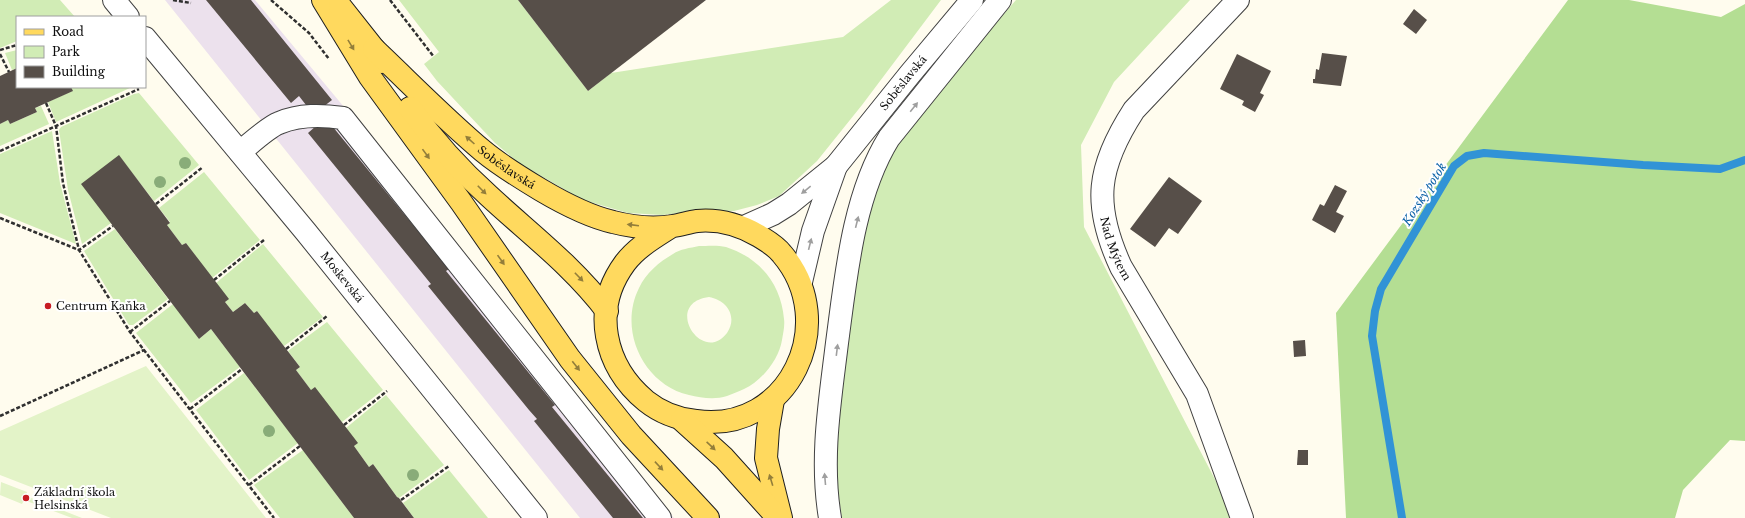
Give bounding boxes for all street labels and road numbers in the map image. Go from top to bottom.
street label: Soběslavská [877,52,930,113]
street label: Soběslavská [475,143,539,192]
street label: Nad Mýtem [1097,215,1134,283]
street label: Moskevská [318,249,367,306]

